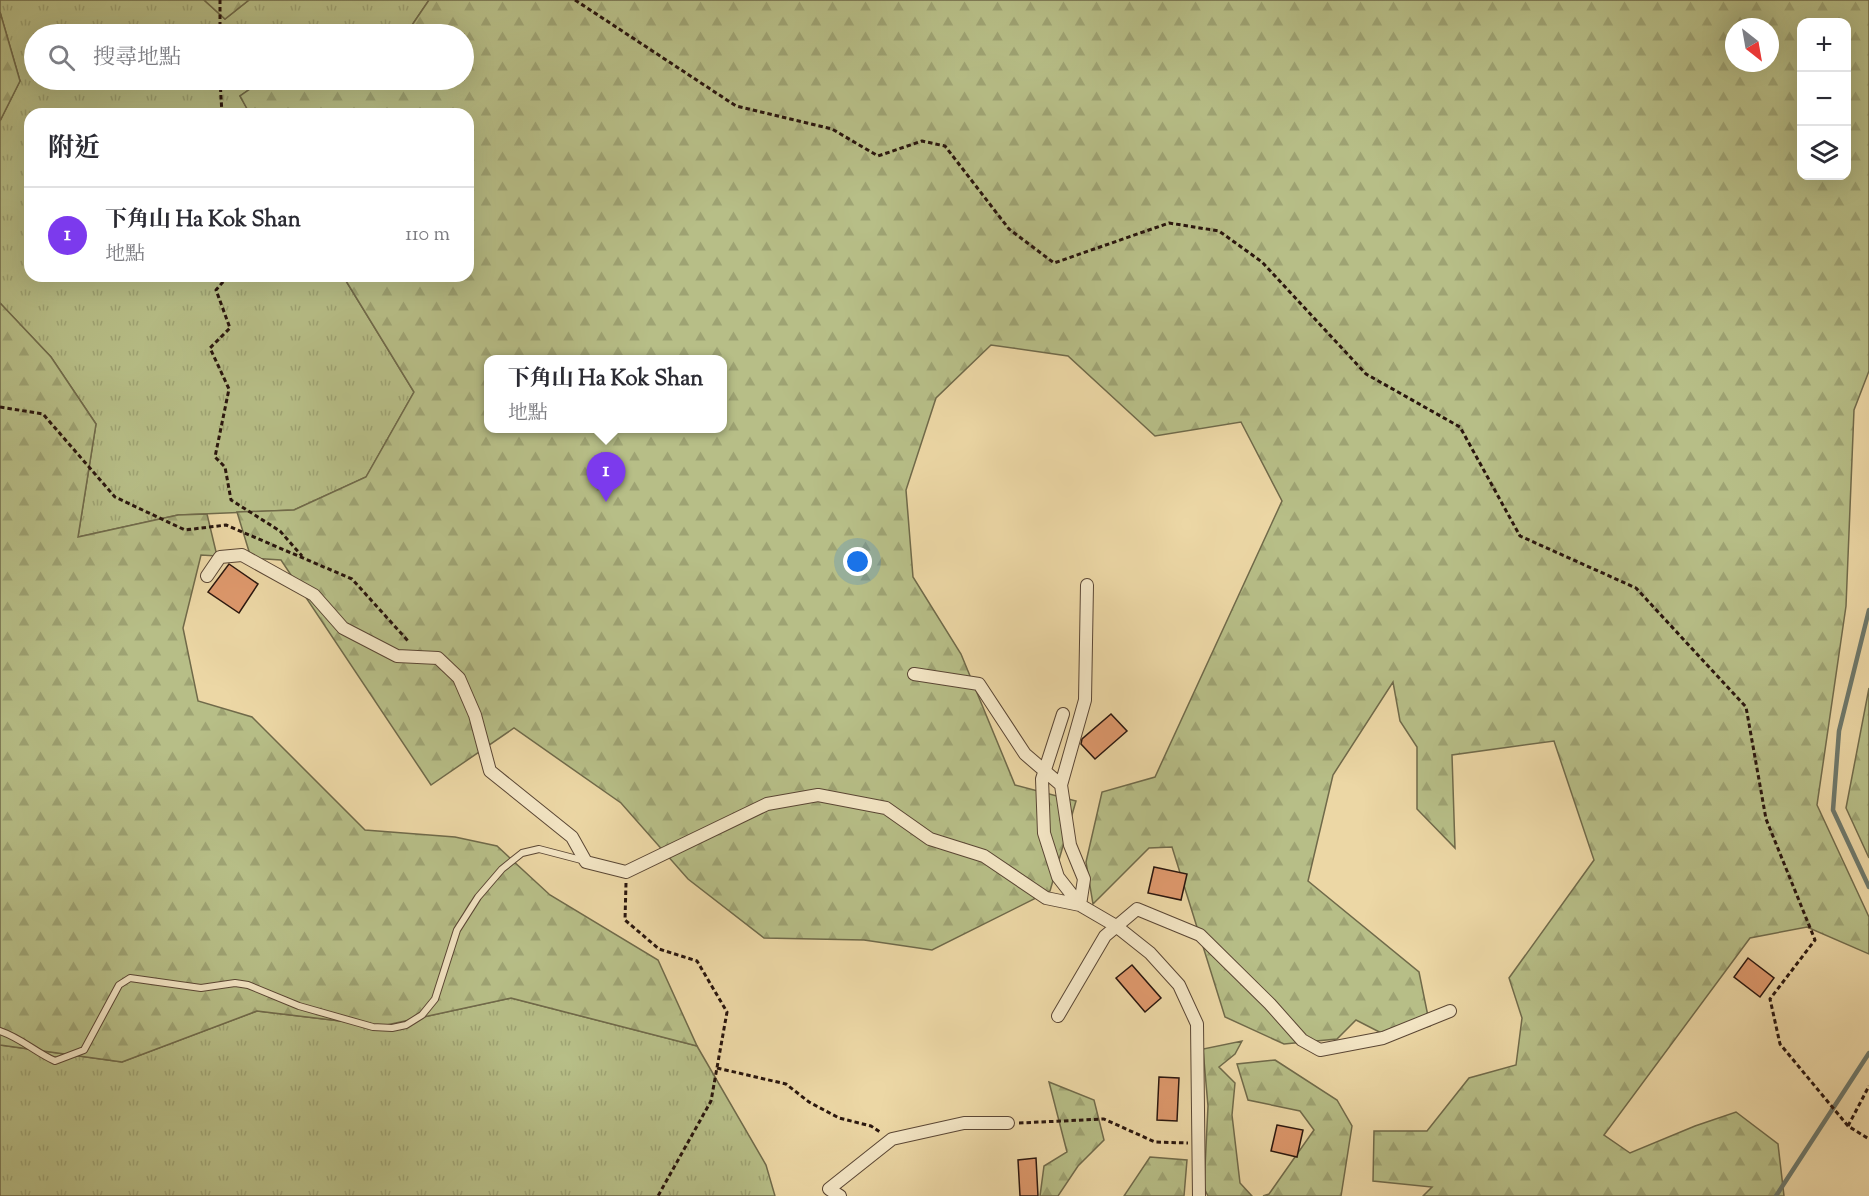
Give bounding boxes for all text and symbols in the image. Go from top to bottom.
north arrow [1725,18,1779,72]
map controls [1797,18,1851,180]
button: + [1797,18,1851,72]
search box [24,24,474,90]
icon: search [45,41,78,74]
text: 搜尋地點 [93,43,181,75]
button: − [1797,72,1851,126]
button: layers [1797,126,1851,180]
text: 附近 [48,131,100,168]
text: 下角山 Ha Kok Shan [105,205,301,237]
text: 1 [64,221,71,250]
text: 110 m [405,221,450,250]
text: 地點 [105,241,145,270]
popup [484,355,727,433]
text: 下角山 Ha Kok Shan [508,364,703,396]
text: 地點 [508,400,548,429]
pin: 1 [586,452,626,502]
your location [843,547,872,576]

